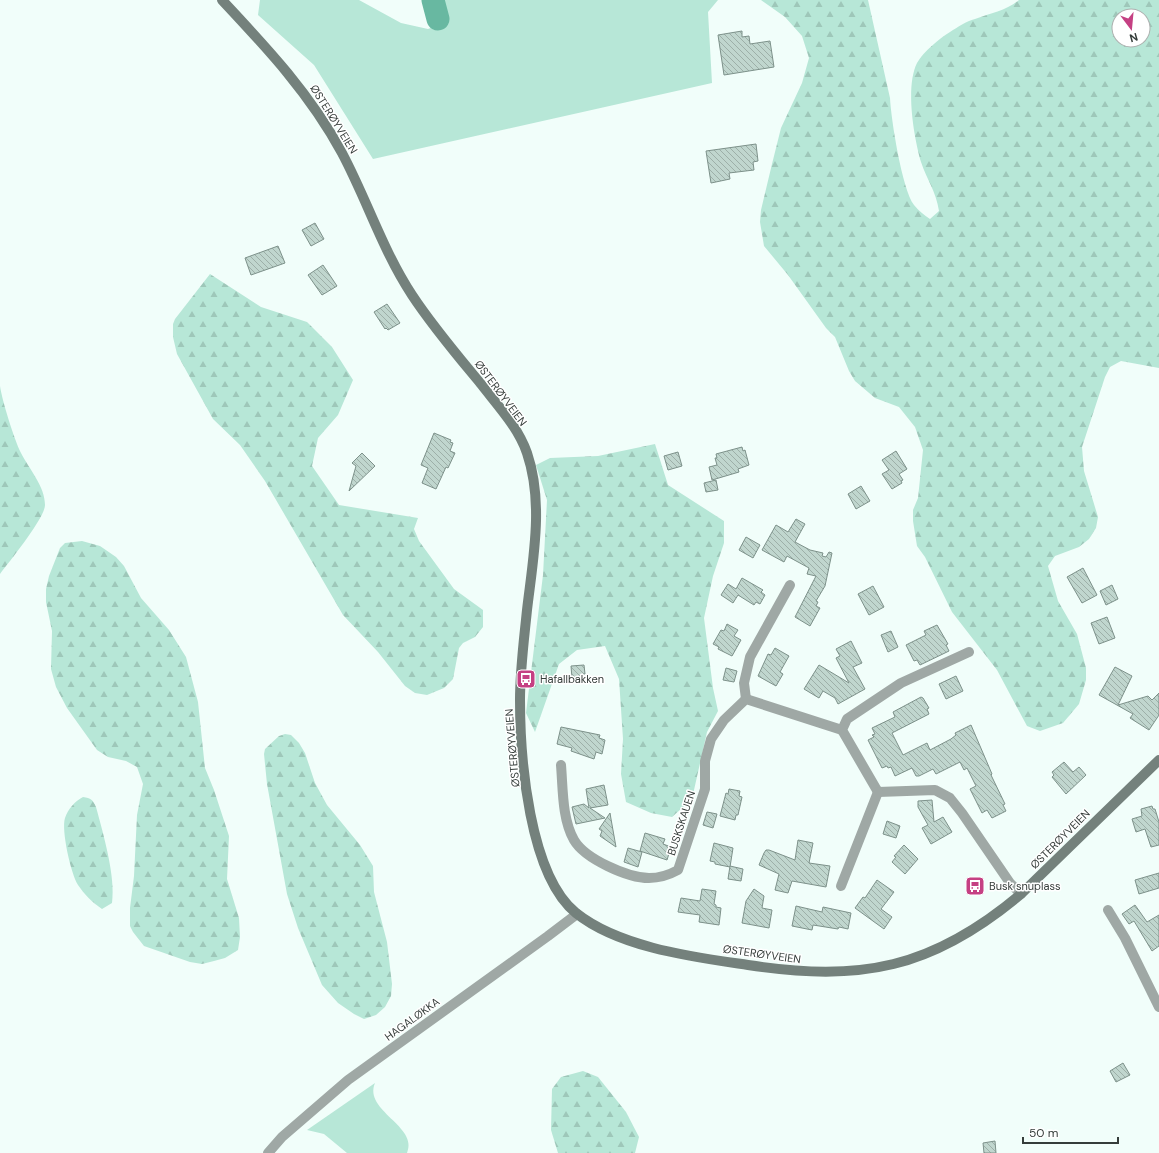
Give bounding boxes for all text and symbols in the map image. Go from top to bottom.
north arrow [1111,8,1151,48]
text: N [1128,30,1140,45]
street label: ØSTERØYVEIEN [307,82,361,156]
street label: ØSTERØYVEIEN [472,357,530,429]
bus stop icon: Hafallbakken [515,668,537,690]
place label: Hafallbakken [540,672,604,686]
street label: ØSTERØYVEIEN [502,708,522,788]
street label: BUSKSKAUEN [664,789,698,857]
street label: ØSTERØYVEIEN [1027,806,1093,872]
bus stop icon: Busk snuplass [964,875,986,897]
place label: Busk snuplass [989,879,1060,893]
street label: ØSTERØYVEIEN [722,942,802,966]
street label: HAGALØKKA [382,994,442,1044]
scale bar [1023,1119,1118,1145]
text: 50 m [1029,1125,1058,1141]

